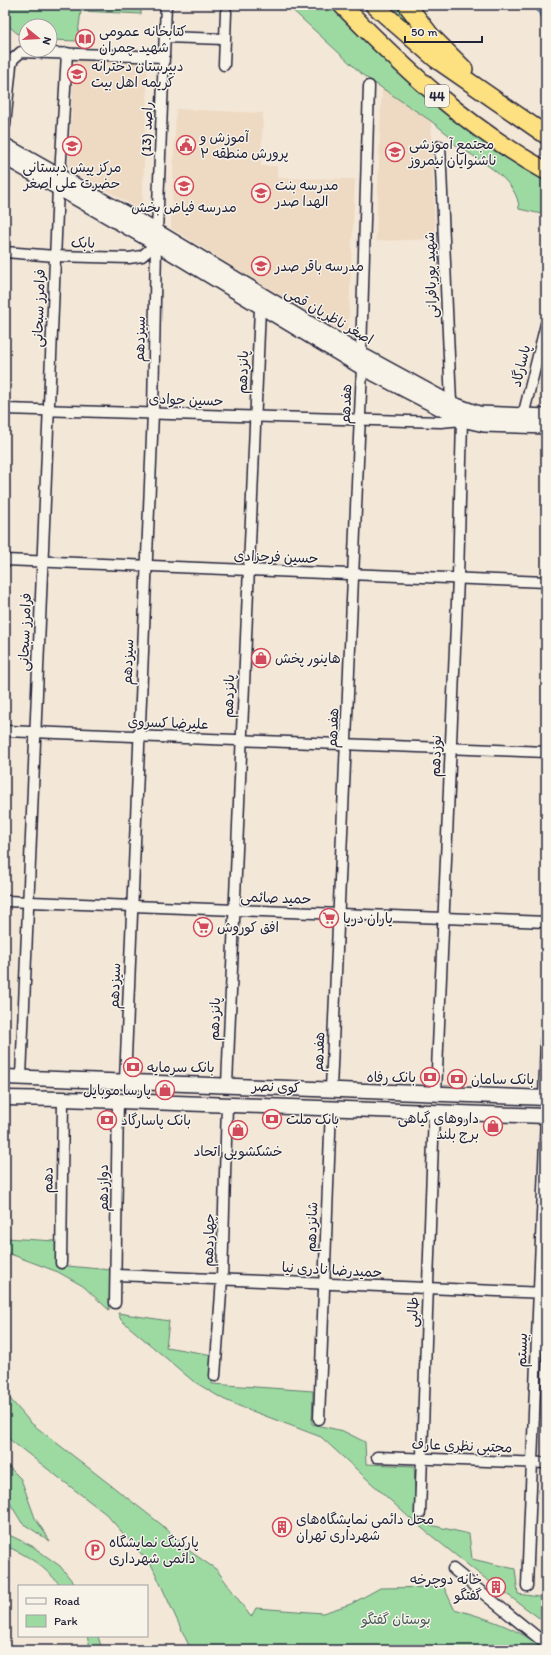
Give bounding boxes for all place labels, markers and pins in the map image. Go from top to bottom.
place label: کتابخانه عمومی شهید چمران [99,23,187,57]
library icon: کتابخانه عمومی شهید چمران [74,28,96,50]
place label: دبیرستان دخترانه کریمه اهل بیت [91,58,184,91]
school or university icon: دبیرستان دخترانه کریمه اهل بیت [66,63,88,85]
place label: آموزش و پرورش منطقه ۲ [199,129,289,163]
public building icon: آموزش و پرورش منطقه ۲ [175,134,197,156]
school or university icon: مرکز پیش دبستانی حضرت علی اصغر [61,135,83,157]
place label: مجتمع آموزشی ناشنوایان نیمروز [408,136,496,170]
school or university icon: مجتمع آموزشی ناشنوایان نیمروز [384,141,406,163]
place label: مرکز پیش دبستانی حضرت علی اصغر [23,159,121,192]
school or university icon: مدرسه فیاض بخش [173,175,195,197]
place label: مدرسه بنت الهدا صدر [274,177,338,210]
school or university icon: مدرسه بنت الهدا صدر [250,182,272,204]
place label: مدرسه فیاض بخش [131,199,237,216]
school or university icon: مدرسه باقر صدر [250,255,272,277]
place label: مدرسه باقر صدر [274,258,364,275]
shop icon: هاينور پخش [250,647,272,669]
place label: هاينور پخش [275,650,341,668]
supermarket icon: یاران دریا [318,907,340,929]
place label: یاران دریا [343,910,393,927]
supermarket icon: افق کوروش [192,916,214,938]
place label: افق کوروش [217,919,279,936]
bank icon: بانک سرمایه [122,1056,144,1078]
place label: بانک سرمایه [147,1059,215,1076]
bank icon: بانک رفاه [419,1066,441,1088]
bank icon: بانک سامان [446,1068,468,1090]
place label: بانک رفاه [367,1069,416,1086]
place label: بانک سامان [471,1071,534,1088]
shop icon: پارسا موبایل [154,1079,176,1101]
place label: پارسا موبایل [83,1082,151,1100]
bank icon: بانک ملت [261,1108,283,1130]
bank icon: بانک پاسارگاد [96,1109,118,1131]
place label: داروهای گیاهی برج بلند [398,1110,479,1144]
place label: بانک ملت [286,1111,339,1128]
place label: بانک پاسارگاد [121,1112,191,1130]
shop icon: داروهای گیاهی برج بلند [482,1115,504,1137]
shop icon: خشکشویی اتحاد [227,1119,249,1141]
place label: خشکشویی اتحاد [193,1143,283,1160]
place label: محل دائمی نمایشگاه‌های شهرداری تهران [296,1511,434,1544]
building icon: محل دائمی نمایشگاه‌های شهرداری تهران [271,1516,293,1538]
place label: پارکینگ نمایشگاه دائمی شهرداری [109,1534,199,1567]
parking icon: پارکینگ نمایشگاه دائمی شهرداری [84,1539,106,1561]
place label: خانه دوچرخه گفتگو [410,1571,482,1604]
building icon: خانه دوچرخه گفتگو [485,1576,507,1598]

